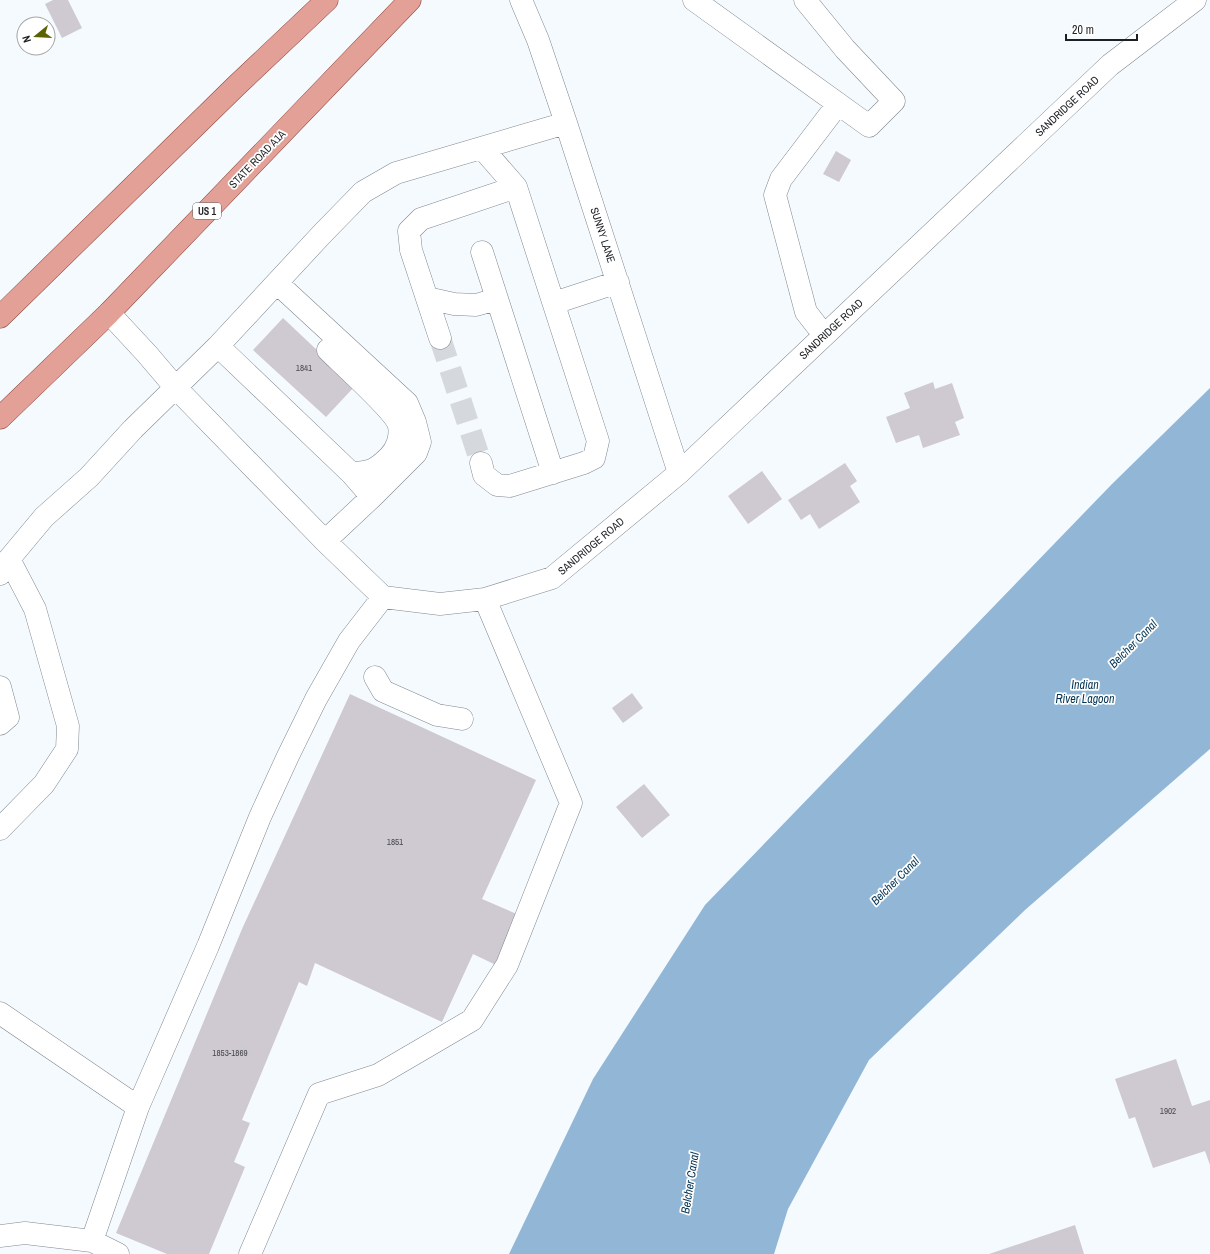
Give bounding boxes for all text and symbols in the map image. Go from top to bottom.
north arrow [16,16,56,56]
scale bar [1066,16,1137,42]
text: 20 m [1072,22,1094,38]
text: N [19,34,34,44]
street label: SANDRIDGE ROAD [1032,73,1102,139]
street label: STATE ROAD A1A [226,126,289,191]
road number: US 1 [193,203,221,219]
street label: SUNNY LANE [587,205,619,265]
street label: SANDRIDGE ROAD [796,296,866,362]
house number: 1841 [296,362,312,374]
street label: SANDRIDGE ROAD [555,514,627,578]
water label: Belcher Canal [1105,616,1161,672]
water label: Indian River Lagoon [1055,677,1115,707]
house number: 1851 [387,836,403,848]
water label: Belcher Canal [867,853,923,909]
house number: 1853-1869 [212,1047,248,1059]
house number: 1902 [1160,1105,1176,1117]
water label: Belcher Canal [677,1150,703,1215]

